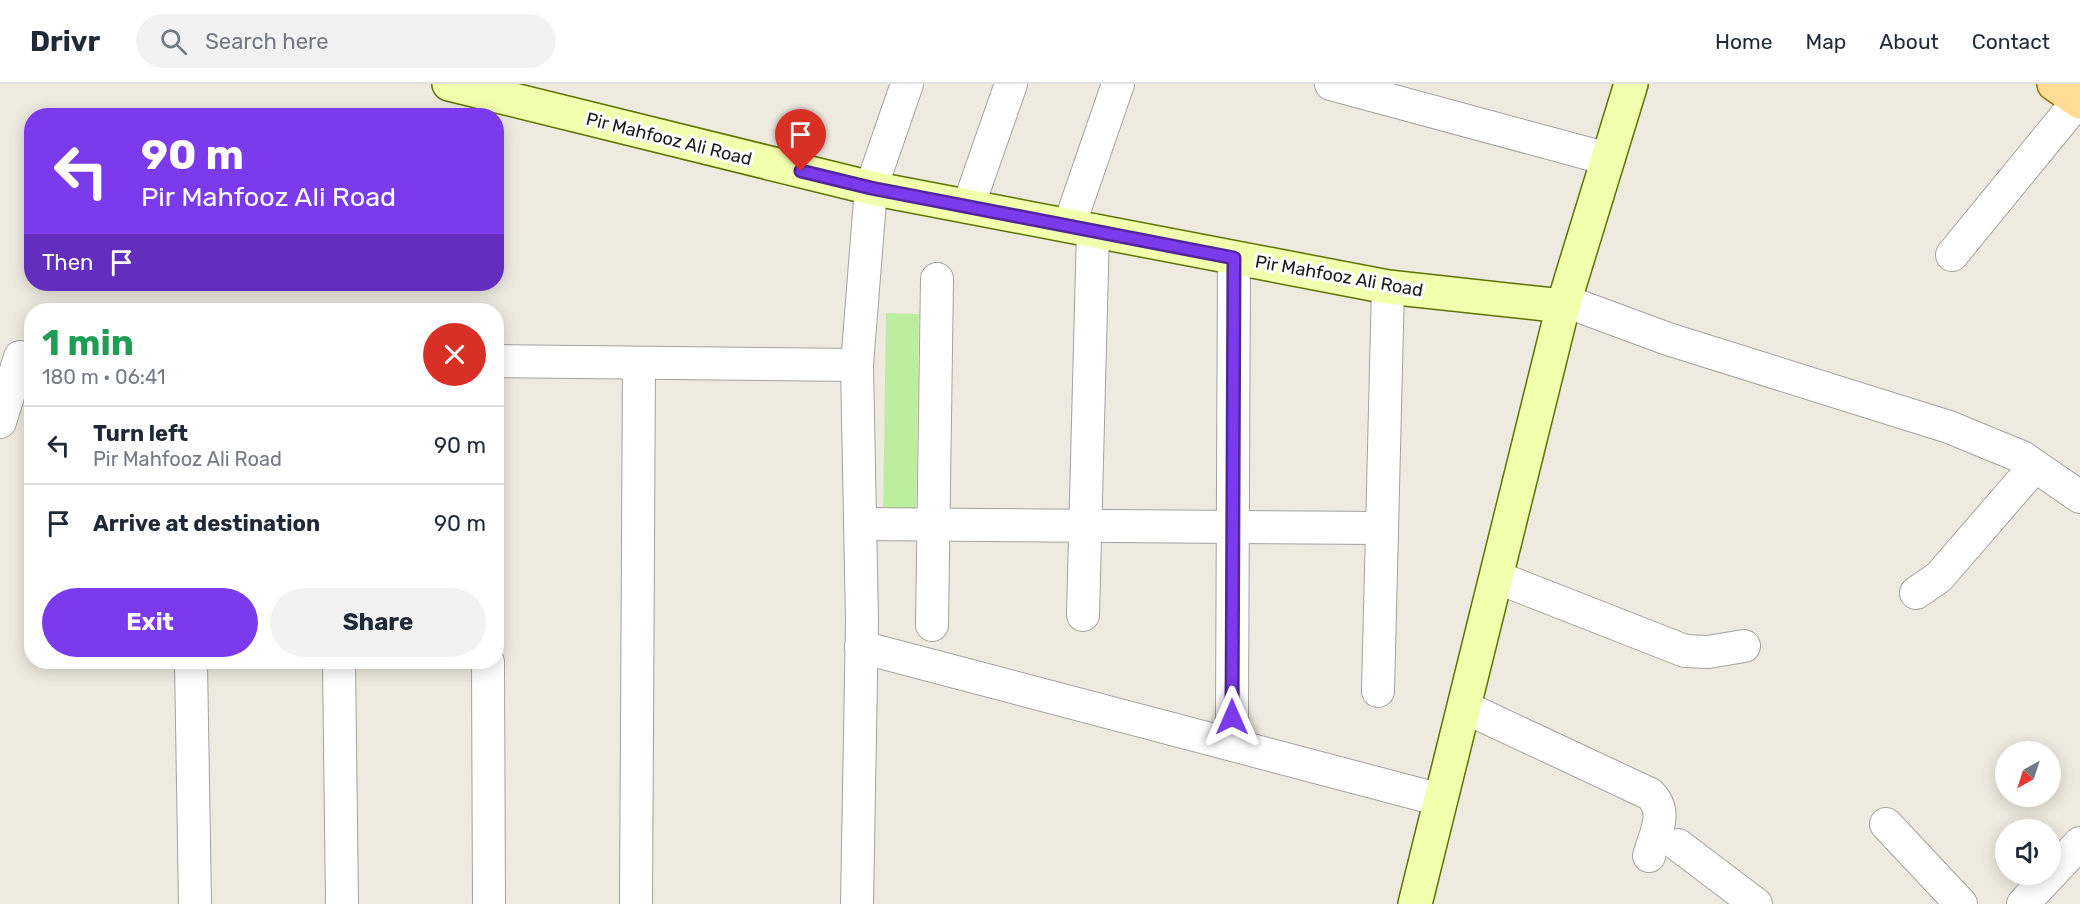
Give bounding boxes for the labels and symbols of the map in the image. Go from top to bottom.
street label: Pir Mahfooz Ali Road [584,108,754,170]
pin [775,109,826,171]
street label: Pir Mahfooz Ali Road [1253,250,1425,302]
position arrow [1200,685,1264,749]
north arrow [1995,741,2061,807]

